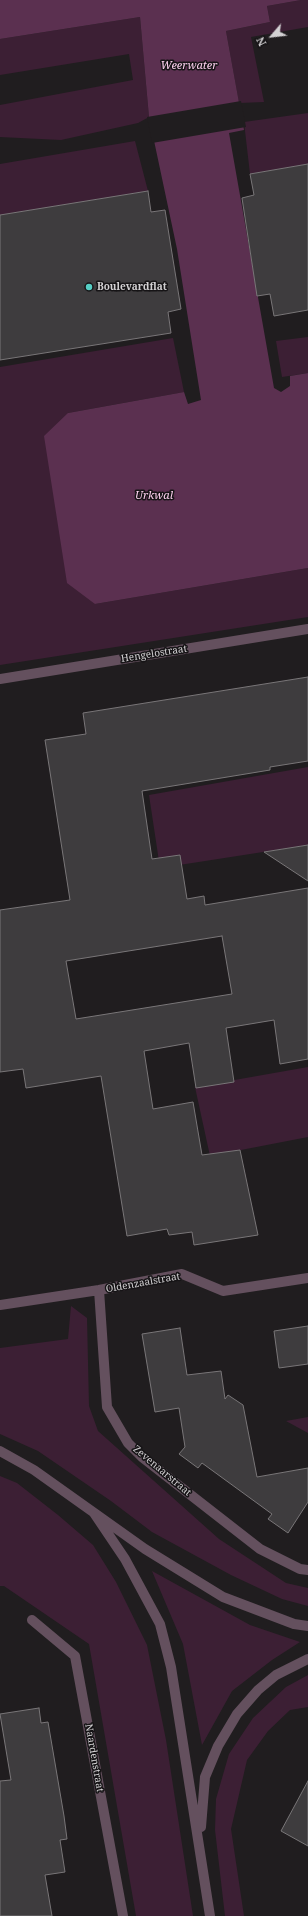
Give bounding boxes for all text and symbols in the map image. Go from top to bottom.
north arrow [252,16,292,56]
text: N [252,35,270,49]
water label: Weerwater [161,59,217,73]
place label: Boulevardflat [97,281,167,293]
marker: Boulevardflat [84,282,94,292]
water label: Urkwal [135,489,173,503]
street label: Hengelostraat [120,643,188,665]
street label: Oldenzaalstraat [105,1271,181,1295]
street label: Zevenaarstraat [131,1443,193,1499]
street label: Naardenstraat [82,1723,106,1793]

